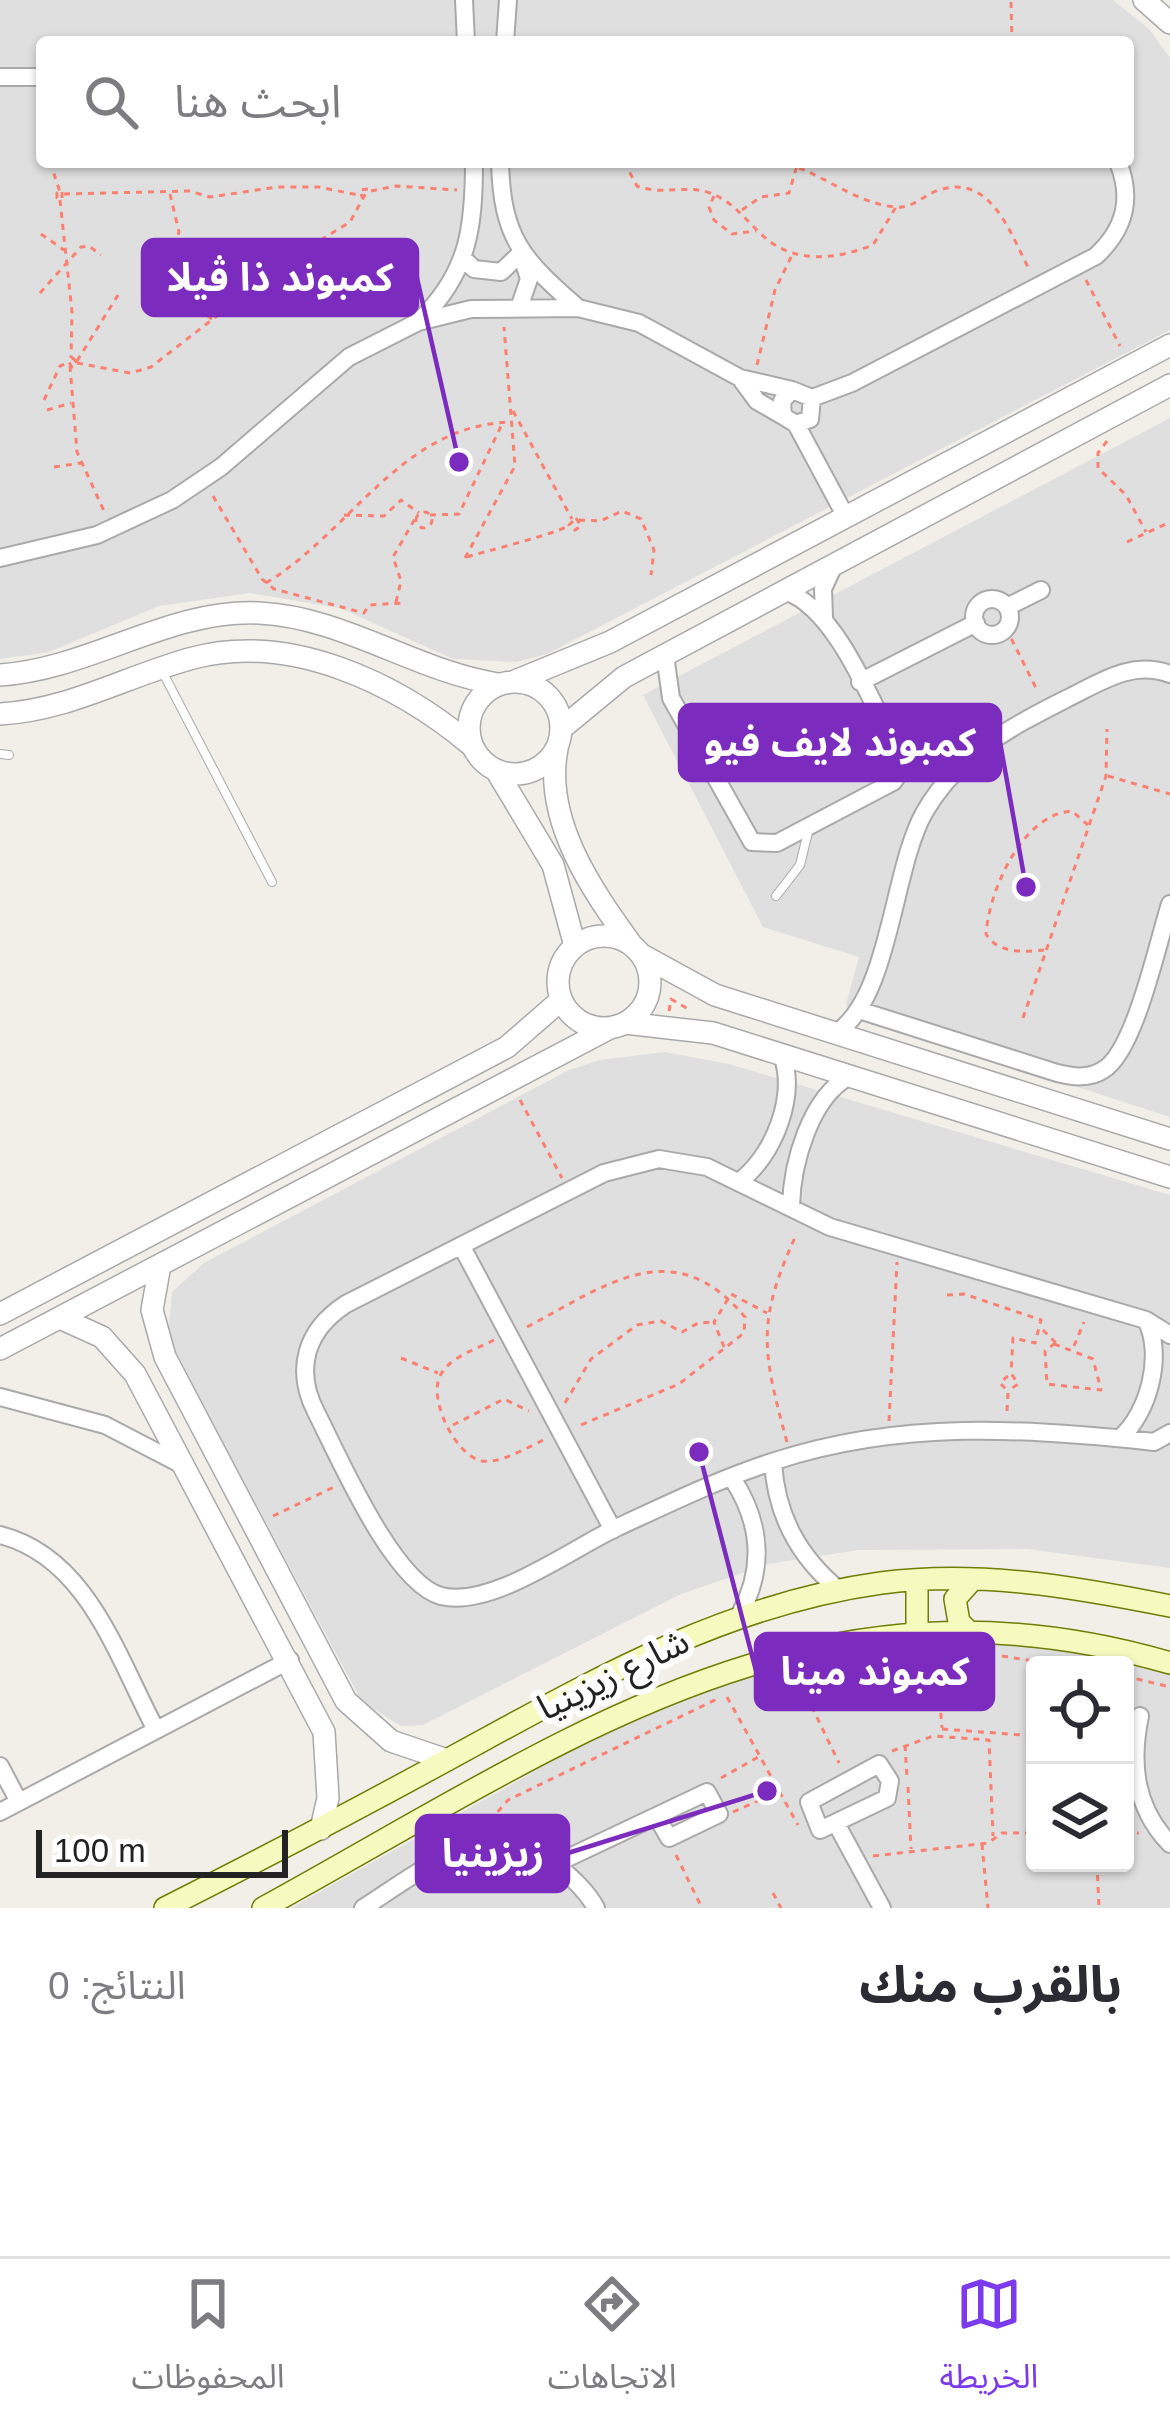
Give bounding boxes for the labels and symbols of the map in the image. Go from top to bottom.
callout: كمبوند ذا ڤيلا [143,240,417,315]
text: كمبوند ذا ڤيلا [167,255,395,300]
callout: كمبوند لايف فيو [680,705,1000,780]
text: كمبوند لايف فيو [704,721,977,765]
street label: شارع زيزينيا [531,1620,698,1734]
callout: كمبوند مينا [756,1634,993,1709]
text: كمبوند مينا [781,1650,971,1694]
callout: زيزينيا [417,1816,568,1891]
scale bar [36,1824,288,1877]
text: زيزينيا [442,1832,544,1876]

